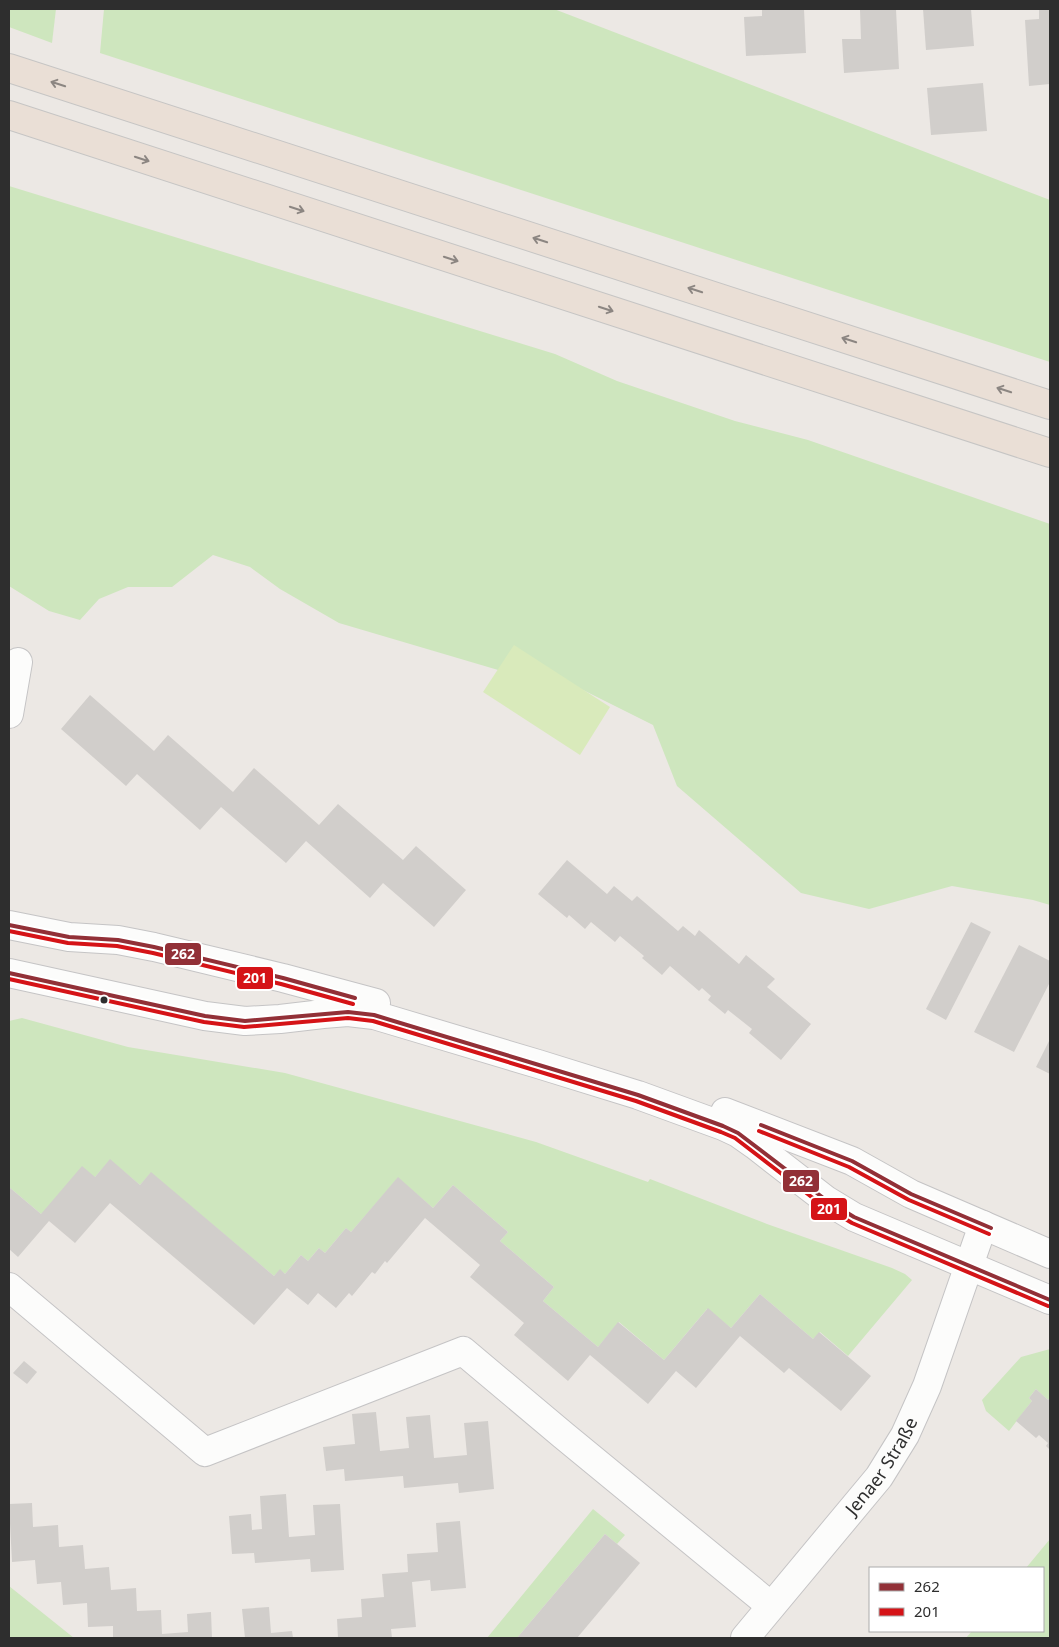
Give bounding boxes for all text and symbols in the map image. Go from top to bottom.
one-way arrow [50,79,66,88]
one-way arrow [134,155,150,165]
one-way arrow [288,205,304,215]
one-way arrow [533,235,548,244]
one-way arrow [443,255,459,265]
one-way arrow [687,285,703,294]
one-way arrow [598,305,613,314]
one-way arrow [842,335,858,344]
one-way arrow [997,385,1012,394]
line badge: 262 [164,942,202,966]
text: 262 [171,944,195,963]
line badge: 201 [236,966,274,990]
text: 201 [243,968,267,987]
unlabelled marker [99,995,109,1005]
line badge: 262 [782,1169,820,1193]
text: 262 [789,1171,813,1190]
line badge: 201 [810,1197,848,1221]
text: 201 [817,1199,841,1218]
street label: Jenaer Straße [838,1413,922,1521]
legend [869,1567,1044,1632]
text: 262 [914,1576,940,1596]
text: 201 [914,1601,940,1621]

